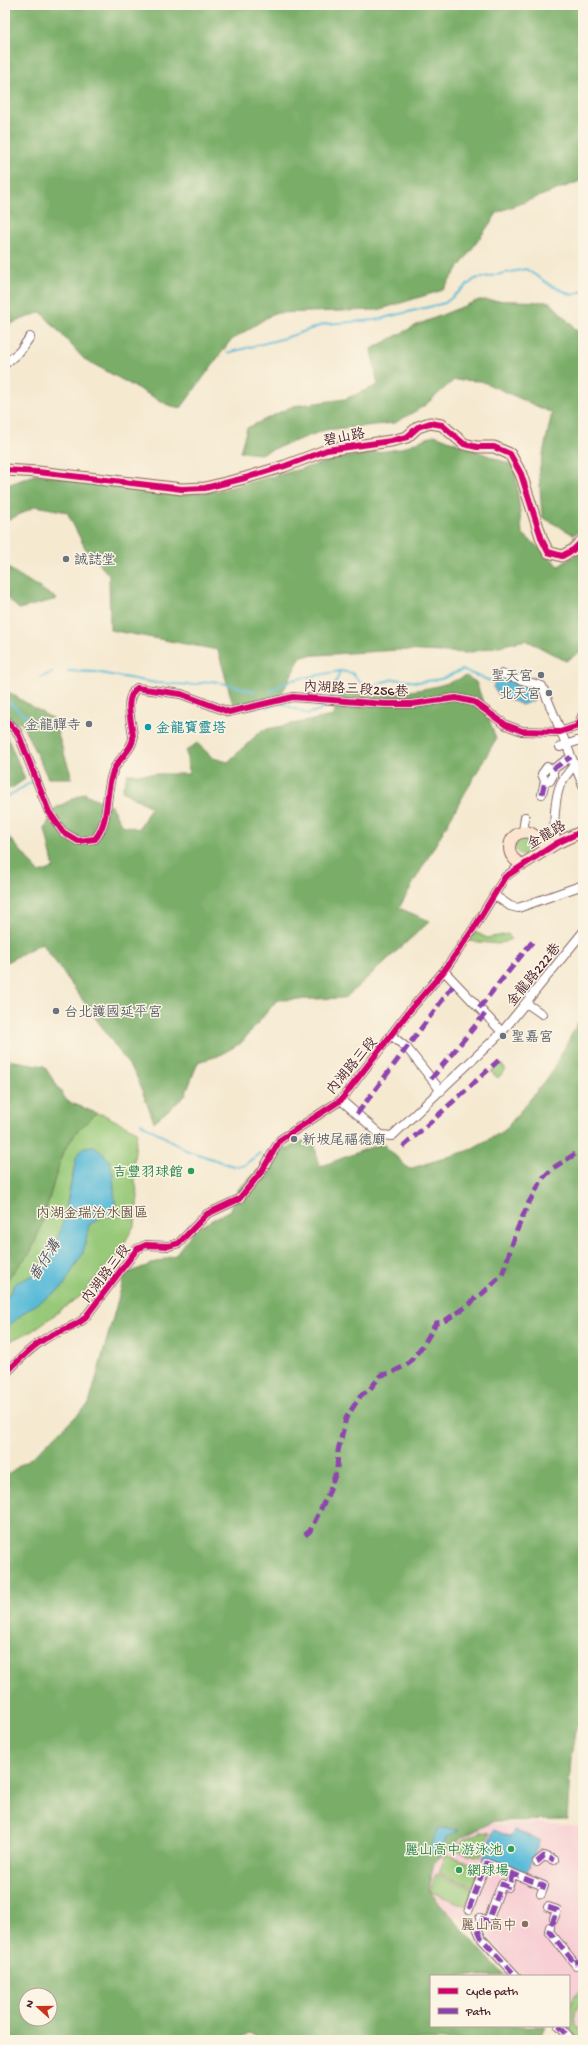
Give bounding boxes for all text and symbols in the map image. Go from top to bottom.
street label: 碧山路 [322,425,367,451]
place label: 誠誌堂 [74,552,116,570]
marker: 誠誌堂 [61,554,71,564]
place label: 聖天宮 [491,668,533,686]
marker: 聖天宮 [536,670,546,680]
street label: 內湖路三段256巷 [303,678,410,702]
place label: 北天宮 [499,687,541,704]
marker: 北天宮 [544,688,554,698]
place label: 金龍禪寺 [25,717,81,735]
marker: 金龍禪寺 [84,719,94,729]
place label: 金龍寶靈塔 [156,720,226,738]
marker: 金龍寶靈塔 [143,722,153,732]
street label: 金龍路 [524,817,570,854]
street label: 金龍路222巷 [503,939,566,1011]
place label: 台北護國延平宮 [64,1004,162,1022]
marker: 台北護國延平宮 [51,1006,61,1016]
place label: 聖嘉宮 [511,1029,553,1047]
marker: 聖嘉宮 [498,1031,508,1041]
street label: 內湖路三段 [323,1034,382,1099]
place label: 新坡尾福德廟 [302,1132,386,1150]
marker: 新坡尾福德廟 [289,1134,299,1144]
place label: 吉豐羽球館 [113,1164,183,1182]
marker: 吉豐羽球館 [186,1166,196,1176]
park label: 內湖金瑞治水園區 [36,1205,148,1223]
water label: 番仔溝 [25,1235,66,1285]
street label: 內湖路三段 [78,1241,135,1307]
place label: 麗山高中游泳池 [405,1842,503,1860]
marker: 麗山高中游泳池 [506,1844,516,1854]
place label: 網球場 [467,1863,509,1881]
marker: 網球場 [454,1865,464,1875]
place label: 麗山高中 [461,1917,517,1935]
marker: 麗山高中 [520,1919,530,1929]
legend [430,1975,570,2027]
text: Cycle path [466,1986,519,2000]
north arrow [18,1987,58,2027]
text: N [24,1999,37,2010]
text: Path [465,2006,491,2020]

